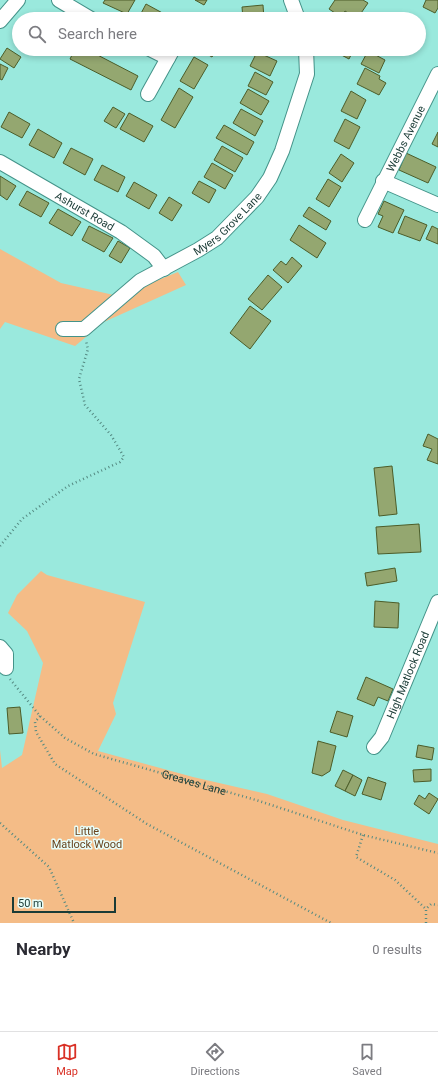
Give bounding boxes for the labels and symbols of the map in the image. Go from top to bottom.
street label: Webbs Avenue [384,103,428,174]
street label: Ashurst Road [53,189,117,233]
street label: Myers Grove Lane [191,190,264,258]
street label: High Matlock Road [384,629,432,720]
street label: Greaves Lane [160,767,228,798]
park label: Little Matlock Wood [52,825,122,851]
scale bar [12,895,116,914]

